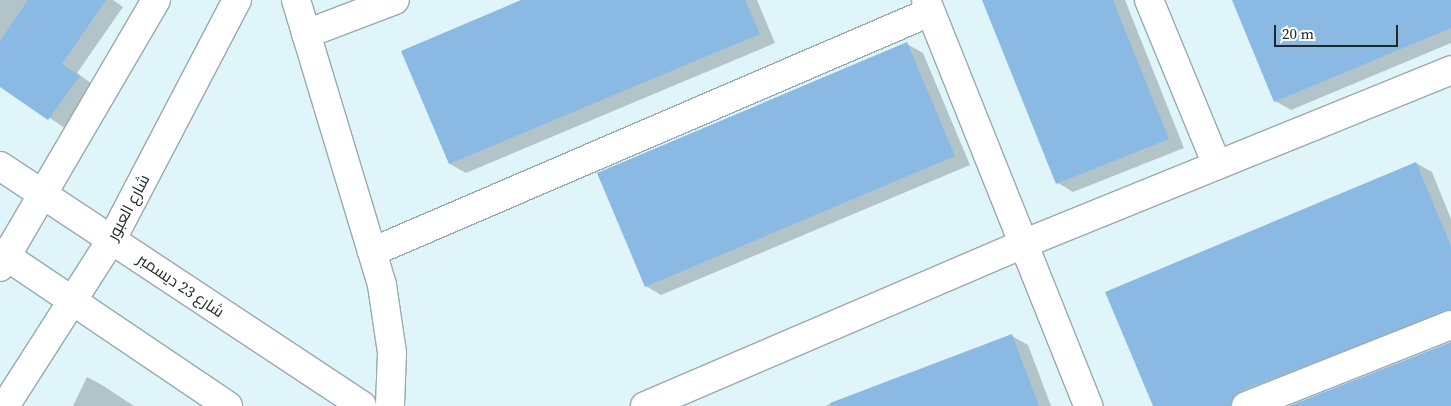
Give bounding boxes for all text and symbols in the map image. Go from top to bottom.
scale bar [1276,15,1400,47]
text: 20 m [1282,23,1314,44]
street label: شارع العبور [103,171,153,243]
street label: شارع 23 ديسمبر [134,249,228,321]

